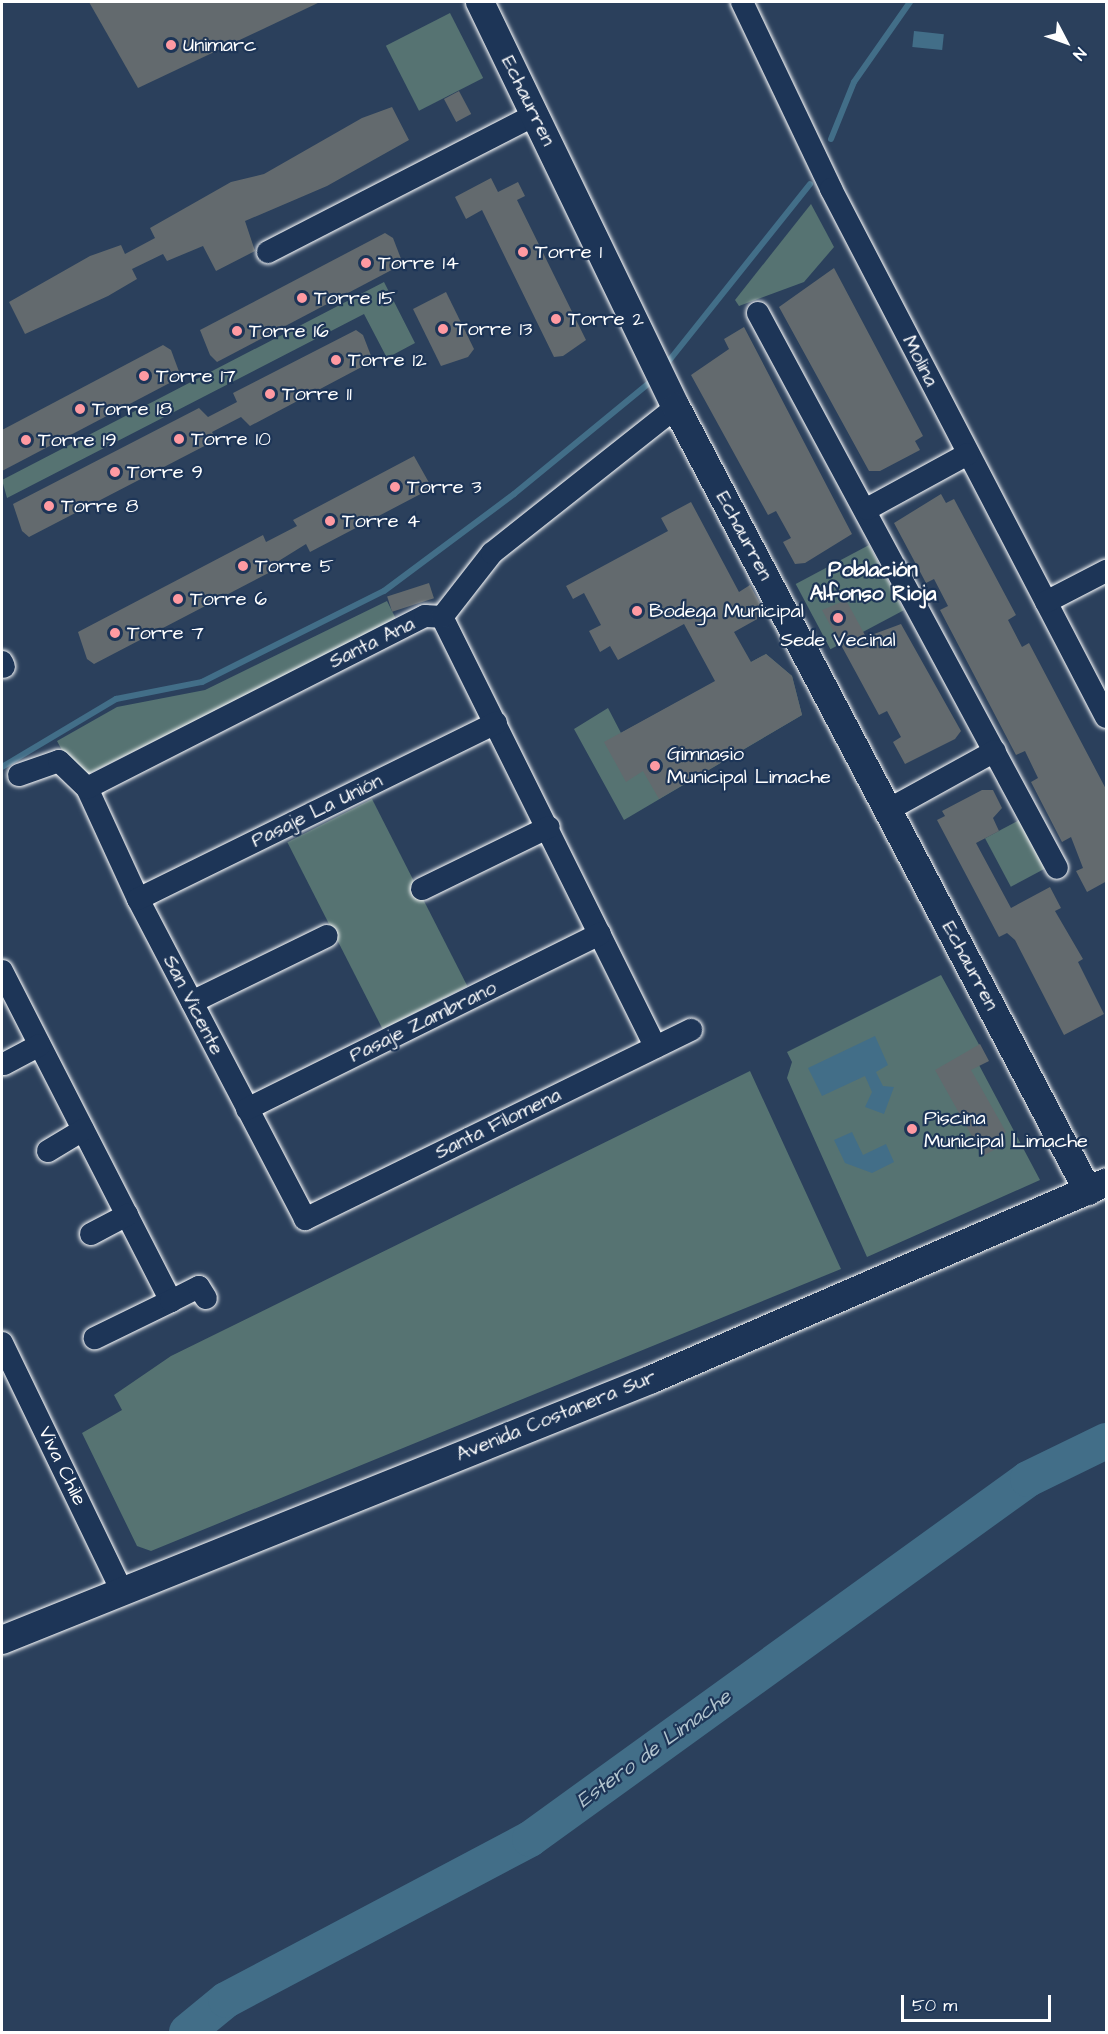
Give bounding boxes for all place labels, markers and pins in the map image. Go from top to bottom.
place label: Unimarc [183,33,257,57]
marker: Unimarc [164,38,178,52]
place label: Torre 1 [535,240,602,264]
marker: Torre 1 [516,245,530,259]
place label: Torre 14 [378,251,459,275]
marker: Torre 14 [359,256,373,270]
place label: Torre 15 [314,286,395,310]
marker: Torre 15 [295,291,309,305]
place label: Torre 2 [568,307,644,331]
marker: Torre 2 [549,312,563,326]
place label: Torre 13 [455,317,532,341]
place label: Torre 16 [249,319,329,343]
marker: Torre 13 [436,322,450,336]
marker: Torre 16 [230,324,244,338]
place label: Torre 12 [348,348,427,372]
marker: Torre 12 [329,353,343,367]
place label: Torre 17 [156,364,235,388]
marker: Torre 17 [137,369,151,383]
place label: Torre 11 [282,382,352,406]
marker: Torre 11 [263,387,277,401]
place label: Torre 18 [92,397,172,421]
marker: Torre 18 [73,402,87,416]
place label: Torre 10 [191,427,271,451]
place label: Torre 19 [38,428,117,452]
marker: Torre 10 [172,432,186,446]
marker: Torre 19 [19,433,33,447]
place label: Torre 9 [127,460,203,484]
marker: Torre 9 [108,465,122,479]
place label: Torre 3 [407,475,482,499]
marker: Torre 3 [388,480,402,494]
place label: Torre 8 [61,494,139,518]
marker: Torre 8 [42,499,56,513]
place label: Torre 4 [342,509,420,533]
marker: Torre 4 [323,514,337,528]
place label: Torre 5 [255,554,334,578]
marker: Torre 5 [236,559,250,573]
place label: Torre 6 [190,587,267,611]
marker: Torre 6 [171,592,185,606]
place label: Bodega Municipal [649,599,804,623]
marker: Bodega Municipal [630,604,644,618]
marker: Sede Vecinal [831,611,845,625]
place label: Torre 7 [127,621,204,645]
marker: Torre 7 [108,626,122,640]
place label: Sede Vecinal [780,628,896,652]
place label: Gimnasio Municipal Limache [667,742,831,789]
marker: Gimnasio Municipal Limache [648,759,662,773]
place label: Piscina Municipal Limache [924,1106,1088,1153]
marker: Piscina Municipal Limache [905,1122,919,1136]

